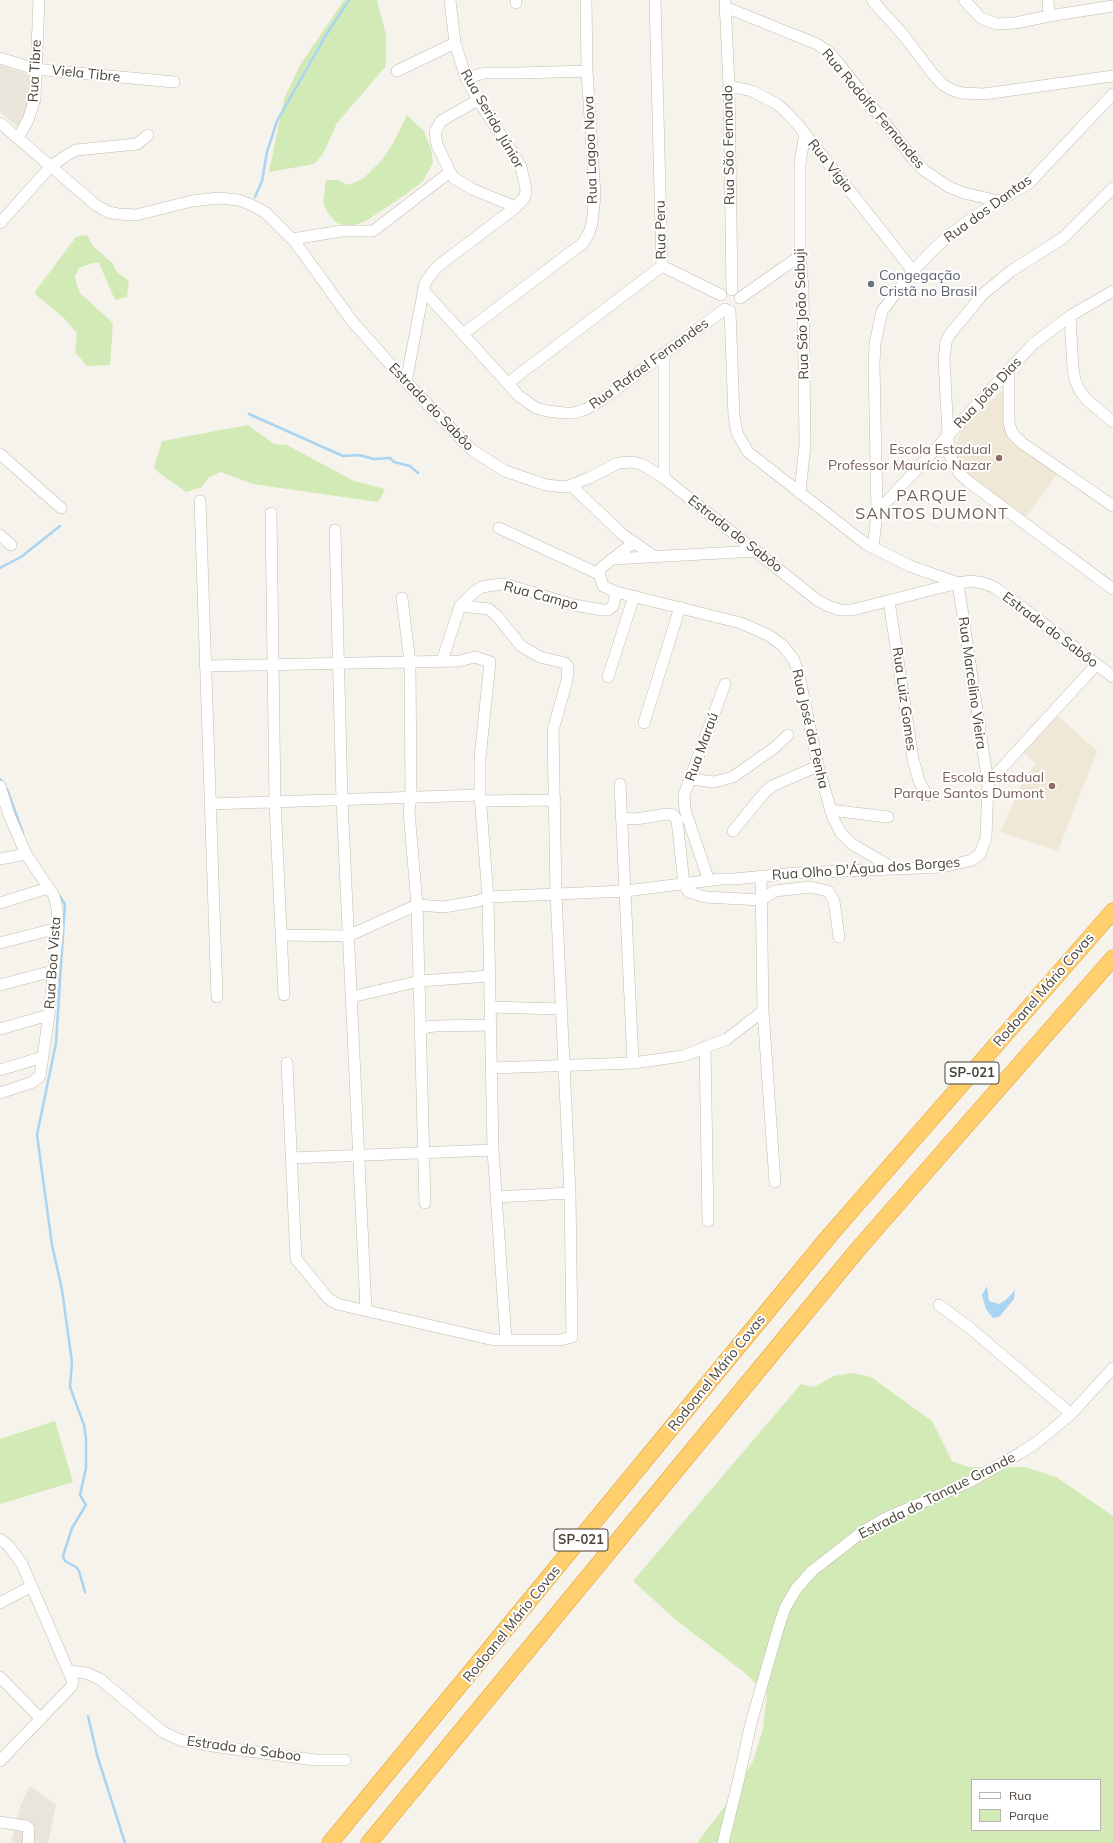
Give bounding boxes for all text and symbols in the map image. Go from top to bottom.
street label: Rua Tibre [25,39,45,103]
street label: Rua Rodolfo Fernandes [818,46,928,172]
street label: Viela Tibre [51,62,121,86]
street label: Rua Serido Júnior [457,66,527,172]
street label: Rua São Fernando [720,85,738,205]
street label: Rua Lagoa Nova [581,96,601,204]
street label: Rua Vigia [804,136,856,196]
street label: Rua dos Dantas [941,172,1035,246]
street label: Rua Peru [652,200,670,260]
street label: Rua São João Sabuji [791,248,813,380]
place label: Congegação Cristã no Brasil [879,268,977,300]
marker: Congegação Cristã no Brasil [866,279,876,289]
street label: Rua Rafael Fernandes [586,315,712,413]
street label: Rua João Dias [951,354,1025,432]
street label: Estrada do Sabôo [385,360,477,454]
place label: Escola Estadual Professor Maurício Nazar [828,442,991,474]
marker: Escola Estadual Professor Maurício Nazar [994,453,1004,463]
district label: PARQUE SANTOS DUMONT [855,486,1009,524]
street label: Estrada do Sabôo [684,492,786,576]
street label: Rua Campo [502,578,580,614]
street label: Estrada do Sabôo [999,589,1101,671]
street label: Rua Marcelino Vieira [954,616,990,750]
street label: Rua Luiz Gomes [888,646,920,752]
street label: Rua José da Penha [788,668,832,790]
street label: Rua Maraú [682,710,722,784]
place label: Escola Estadual Parque Santos Dumont [893,770,1044,802]
marker: Escola Estadual Parque Santos Dumont [1047,781,1057,791]
street label: Rua Olho D'Água dos Borges [771,854,961,884]
street label: Rua Boa Vista [41,916,65,1010]
street label: Rodoanel Mário Covas [990,930,1098,1050]
road number: SP-021 [945,1062,999,1084]
street label: Rodoanel Mário Covas [665,1311,769,1435]
street label: Estrada do Tanque Grande [856,1449,1018,1543]
road number: SP-021 [554,1529,608,1551]
street label: Rodoanel Mário Covas [460,1562,564,1686]
street label: Estrada do Saboo [186,1733,302,1765]
legend [971,1779,1101,1831]
text: Rua [1009,1788,1031,1803]
text: Parque [1009,1808,1049,1823]

